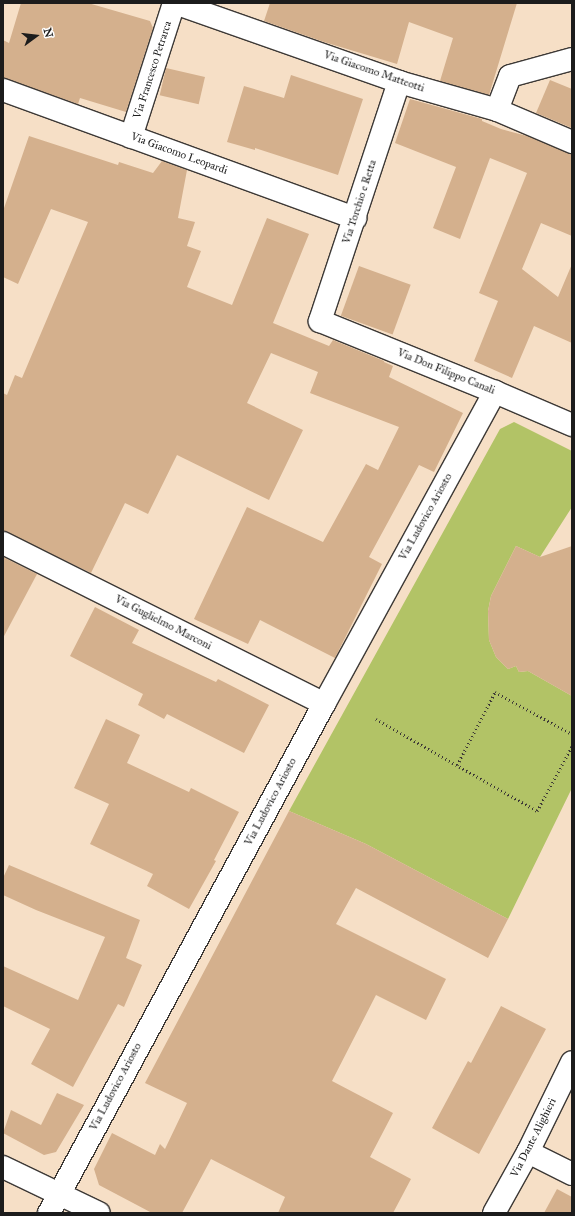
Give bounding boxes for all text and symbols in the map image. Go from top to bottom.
north arrow [16,16,56,56]
street label: Via Francesco Petrarca [131,20,175,120]
text: N [41,27,56,39]
street label: Via Giacomo Matteotti [322,49,426,95]
street label: Via Giacomo Leopardi [129,130,229,178]
street label: Via Torchio e Retta [340,158,380,246]
street label: Via Don Filippo Canali [395,346,497,398]
street label: Via Ludovico Ariosto [397,471,455,563]
street label: Via Guglielmo Marconi [112,593,214,653]
street label: Via Ludovico Ariosto [242,756,300,848]
street label: Via Ludovico Ariosto [87,1041,145,1133]
street label: Via Dante Alighieri [508,1096,560,1180]

